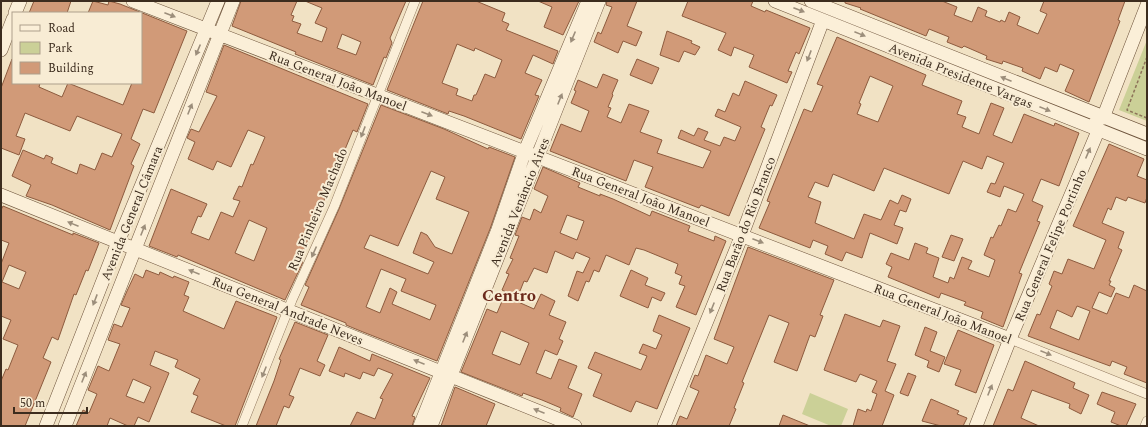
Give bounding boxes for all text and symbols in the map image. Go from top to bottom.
one-way arrow [794,8,806,14]
legend [12,12,142,84]
one-way arrow [164,12,176,18]
text: Road [48,19,75,38]
one-way arrow [569,31,576,43]
one-way arrow [854,32,866,38]
street label: Avenida Presidente Vargas [885,38,1036,114]
text: Park [48,39,73,58]
one-way arrow [195,45,201,57]
street label: Rua General João Manoel [266,45,410,117]
one-way arrow [806,51,812,63]
text: Building [48,59,94,78]
one-way arrow [1000,76,1012,82]
one-way arrow [557,93,563,105]
one-way arrow [188,103,194,115]
one-way arrow [1040,107,1052,113]
one-way arrow [422,111,434,117]
one-way arrow [360,126,366,138]
street label: Avenida Venâncio Aires [485,134,555,270]
street label: Avenida General Câmara [96,142,168,284]
street label: Rua Pinheiro Machado [283,145,353,274]
one-way arrow [1085,148,1091,159]
street label: Rua Barão do Rio Branco [711,154,781,295]
street label: Rua General João Manoel [569,161,713,233]
street label: Rua General Felipe Portinho [1010,166,1092,325]
one-way arrow [67,220,79,226]
one-way arrow [140,223,146,235]
one-way arrow [752,238,764,244]
one-way arrow [310,246,316,258]
one-way arrow [188,269,200,275]
street label: Rua General Andrade Neves [209,271,367,351]
street label: Rua General João Manoel [871,278,1015,350]
district label: Centro [482,283,536,309]
one-way arrow [92,294,98,306]
one-way arrow [709,303,715,314]
one-way arrow [463,331,469,343]
one-way arrow [1041,351,1053,357]
one-way arrow [412,359,424,365]
one-way arrow [261,366,267,377]
one-way arrow [82,370,88,382]
one-way arrow [988,383,994,395]
scale bar [14,389,87,415]
text: 50 m [20,394,45,413]
one-way arrow [533,408,545,414]

